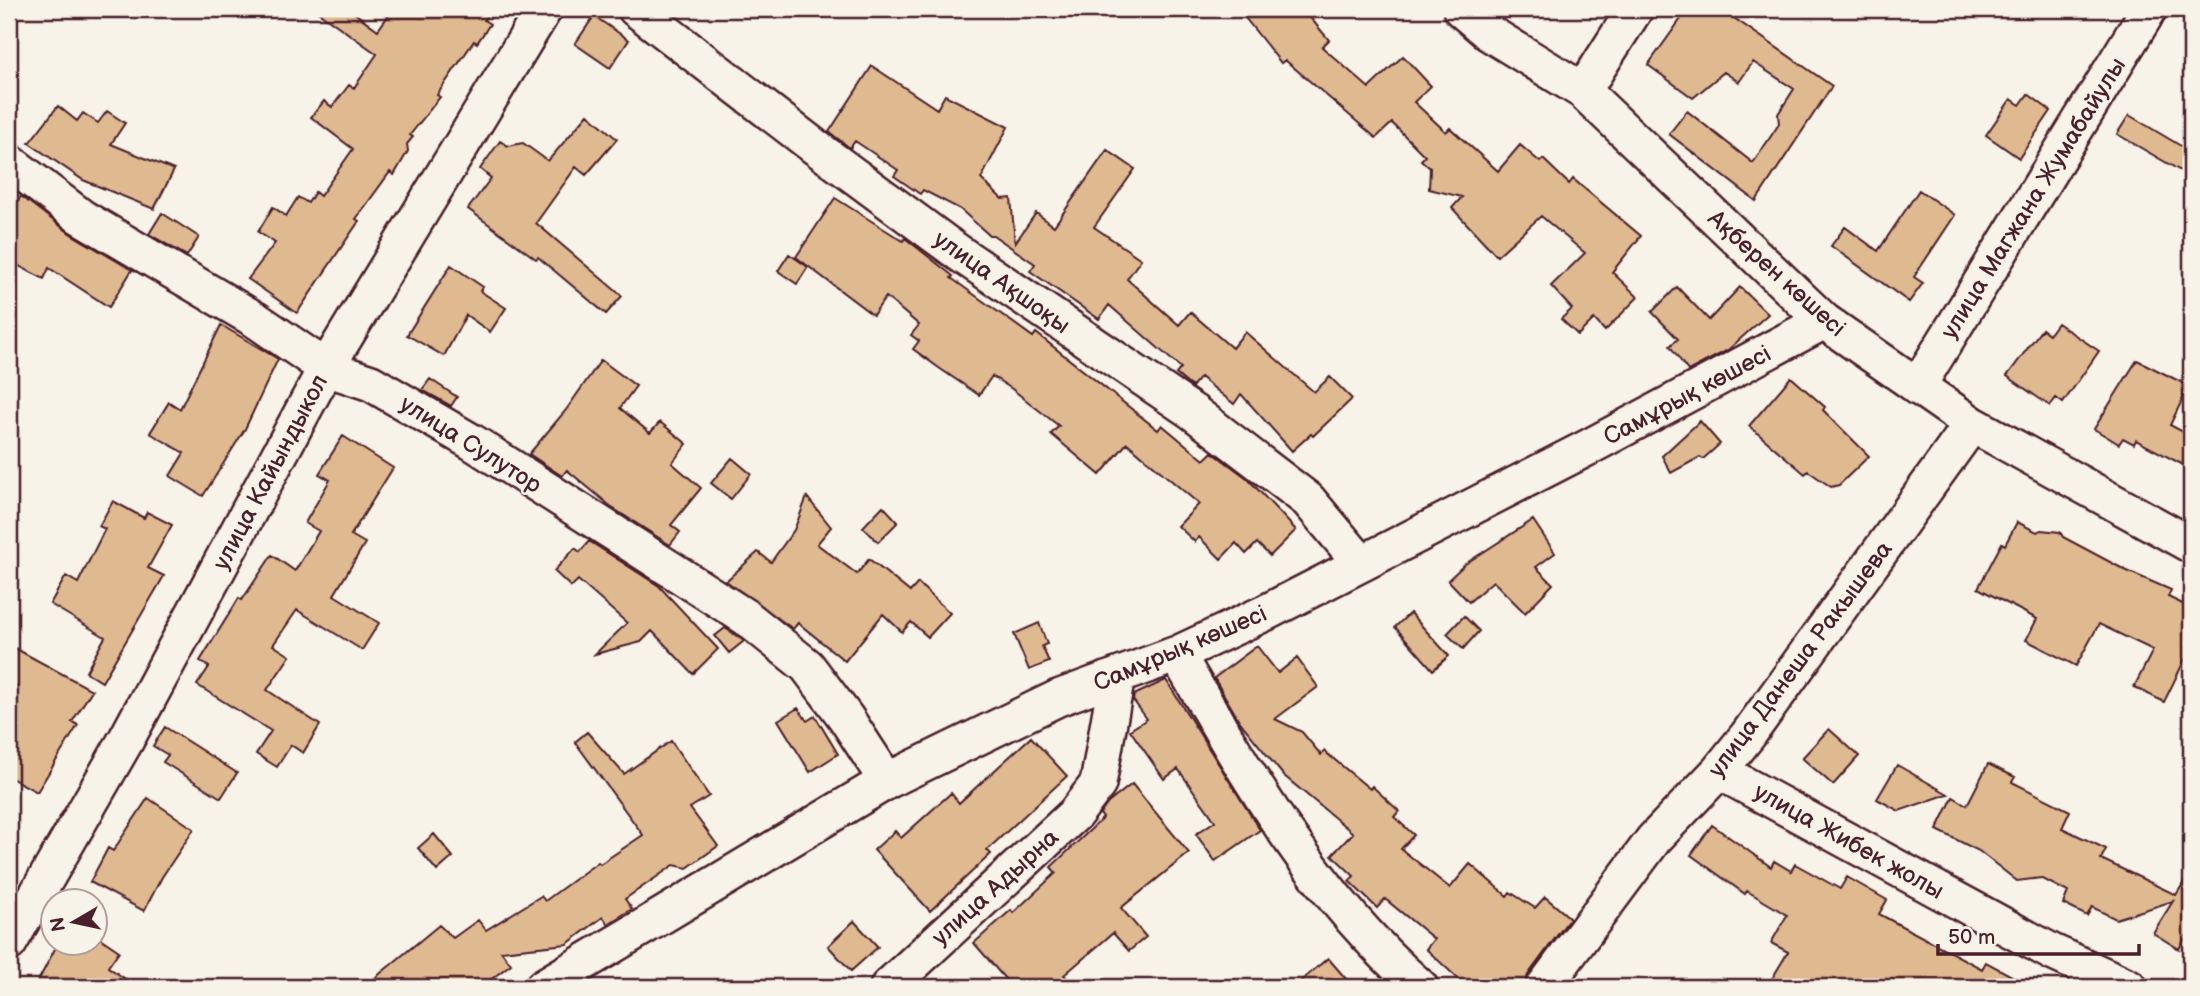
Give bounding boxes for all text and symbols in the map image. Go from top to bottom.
street label: улица Магжана Жумабайулы [1935,52,2132,344]
street label: Ақберен көшесі [1701,203,1851,343]
street label: улица Ақшоқы [928,225,1075,340]
street label: Самұрық көшесі [1599,339,1776,452]
street label: улица Кайындыкол [207,370,334,575]
street label: улица Сулутор [395,389,547,500]
street label: улица Данеша Ракышева [1702,536,1899,783]
street label: Самұрық көшесі [1089,599,1271,698]
street label: улица Жибек жолы [1749,777,1949,906]
street label: улица Адырна [926,823,1065,952]
north arrow [38,888,108,958]
scale bar [1938,912,2139,956]
text: N [46,916,71,933]
text: 50 m [1948,925,1995,950]

